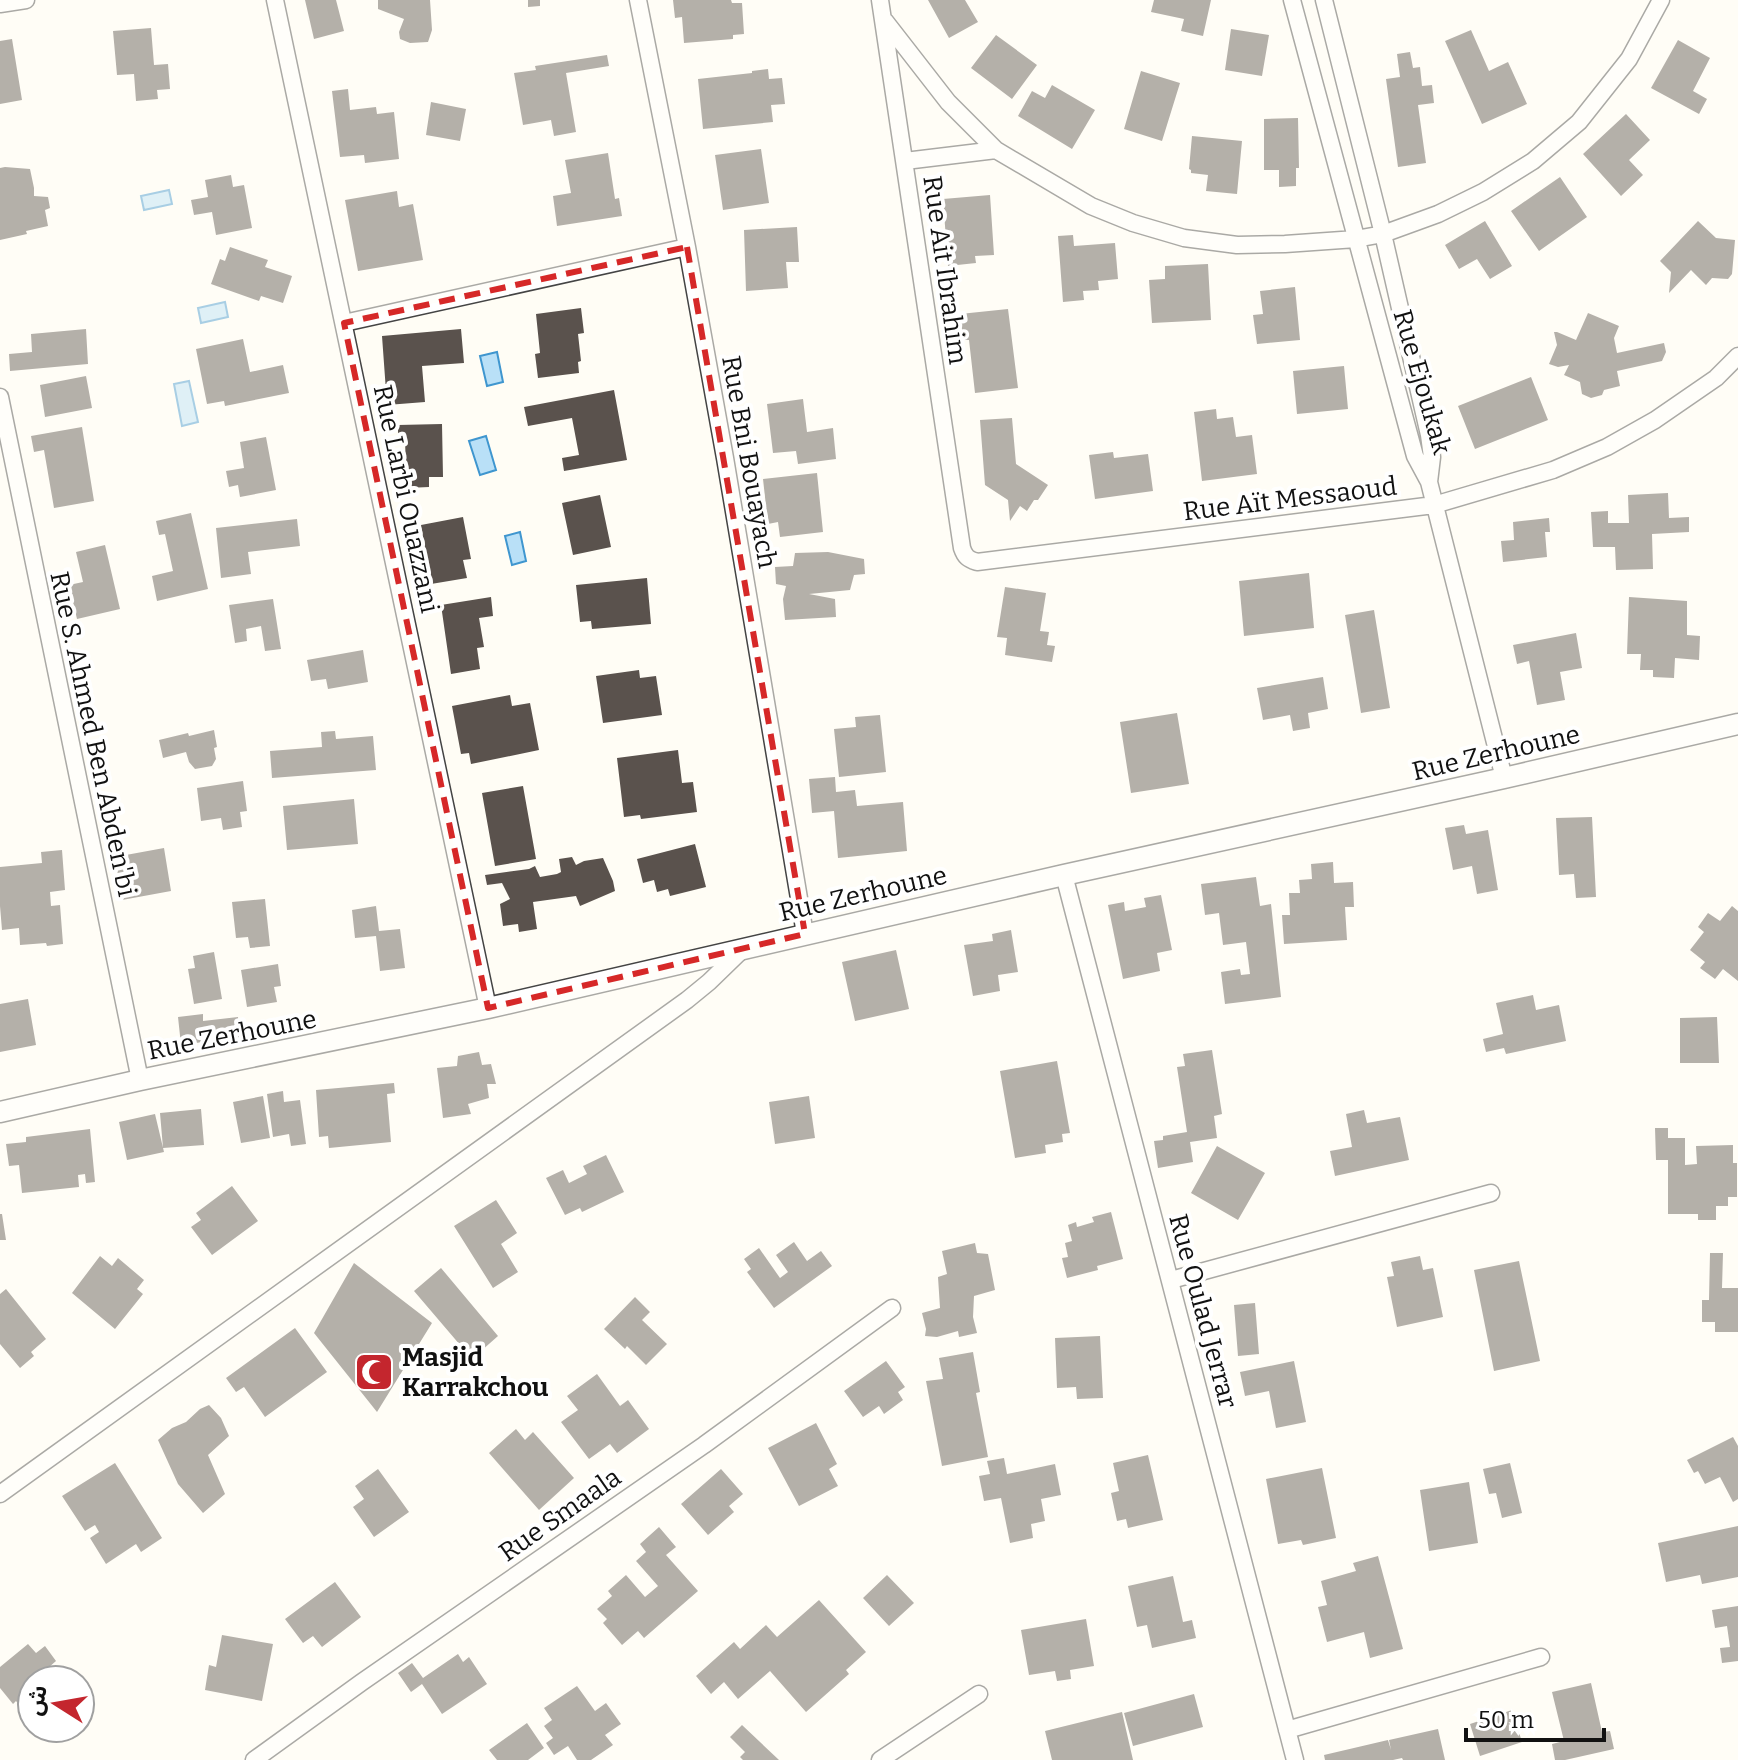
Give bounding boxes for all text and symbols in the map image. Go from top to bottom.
street label: Rue Ait Ibrahim [916,174,974,367]
street label: Rue Ejoukak [1387,306,1457,458]
street label: Rue Bni Bouayach [715,353,783,571]
street label: Rue Larbi Ouazzani [367,382,445,616]
street label: Rue Aït Messaoud [1181,471,1399,527]
street label: Rue S. Ahmed Ben Abden'bi [43,569,143,899]
street label: Rue Zerhoune [1409,719,1583,787]
street label: Rue Zerhoune [776,860,950,928]
street label: Rue Zerhoune [145,1003,319,1067]
street label: Rue Oulad Jerrar [1162,1211,1244,1412]
place label: Masjid Karrakchou [402,1342,548,1403]
mosque icon: Masjid Karrakchou [353,1351,395,1393]
street label: Rue Smaala [493,1462,627,1568]
north arrow [16,1664,96,1744]
text: ش [21,1683,53,1718]
scale bar [1466,1692,1604,1742]
text: 50 m [1478,1706,1534,1734]

